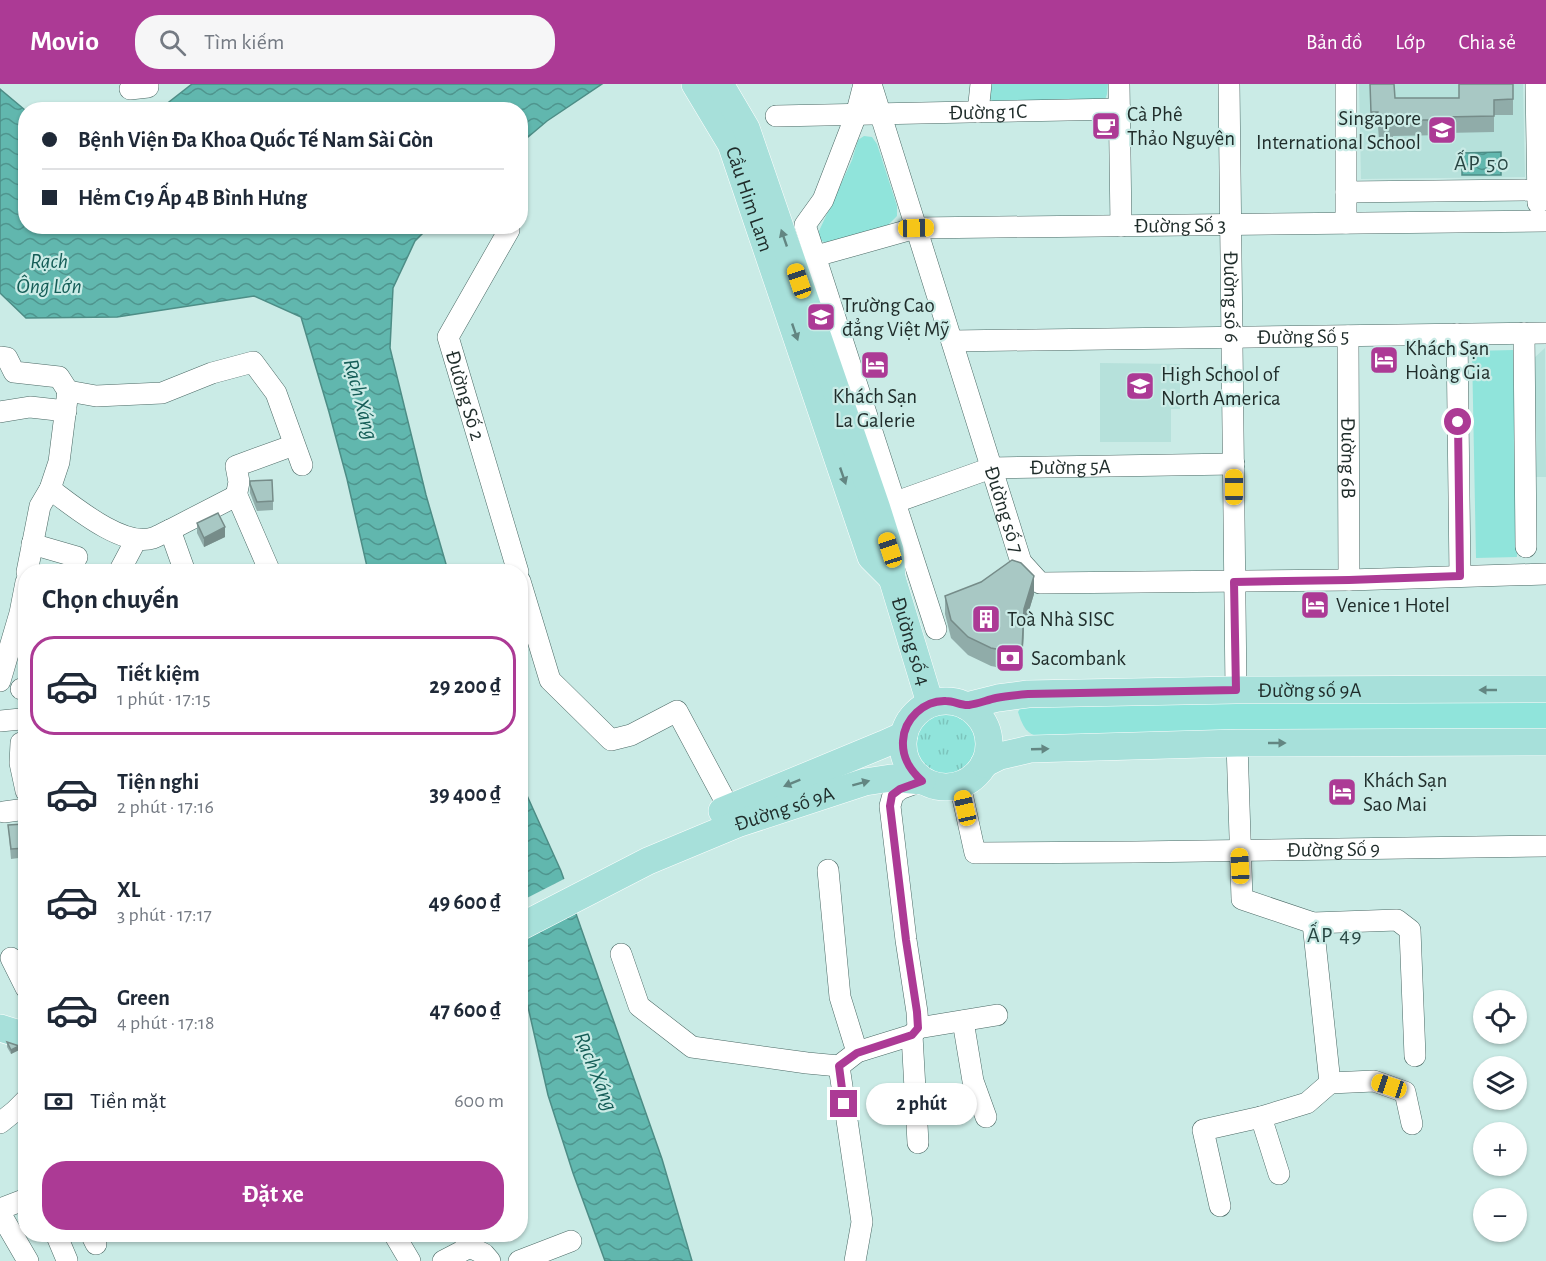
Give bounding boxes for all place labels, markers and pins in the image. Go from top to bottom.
place label: Cà Phê Thảo Nguyên [1127,104,1235,149]
place label: Singapore International School [1256,108,1421,153]
cafe icon: Cà Phê Thảo Nguyên [1090,110,1122,142]
school or university icon: Singapore International School [1426,114,1458,146]
place label: Trường Cao đẳng Việt Mỹ [842,295,949,340]
school or university icon: Trường Cao đẳng Việt Mỹ [805,301,837,333]
place label: Khách Sạn Hoàng Gia [1405,338,1491,383]
hotel icon: Khách Sạn Hoàng Gia [1368,344,1400,376]
hotel icon: Khách Sạn La Galerie [859,349,891,381]
place label: High School of North America [1161,364,1281,409]
school or university icon: High School of North America [1124,370,1156,402]
place label: Khách Sạn La Galerie [833,386,917,431]
hotel icon: Venice 1 Hotel [1299,589,1331,621]
place label: Venice 1 Hotel [1336,595,1450,616]
building icon: Toà Nhà SISC [970,603,1002,635]
place label: Toà Nhà SISC [1007,609,1114,630]
bank icon: Sacombank [994,642,1026,674]
place label: Sacombank [1031,648,1126,669]
place label: Khách Sạn Sao Mai [1363,770,1447,815]
hotel icon: Khách Sạn Sao Mai [1326,776,1358,808]

